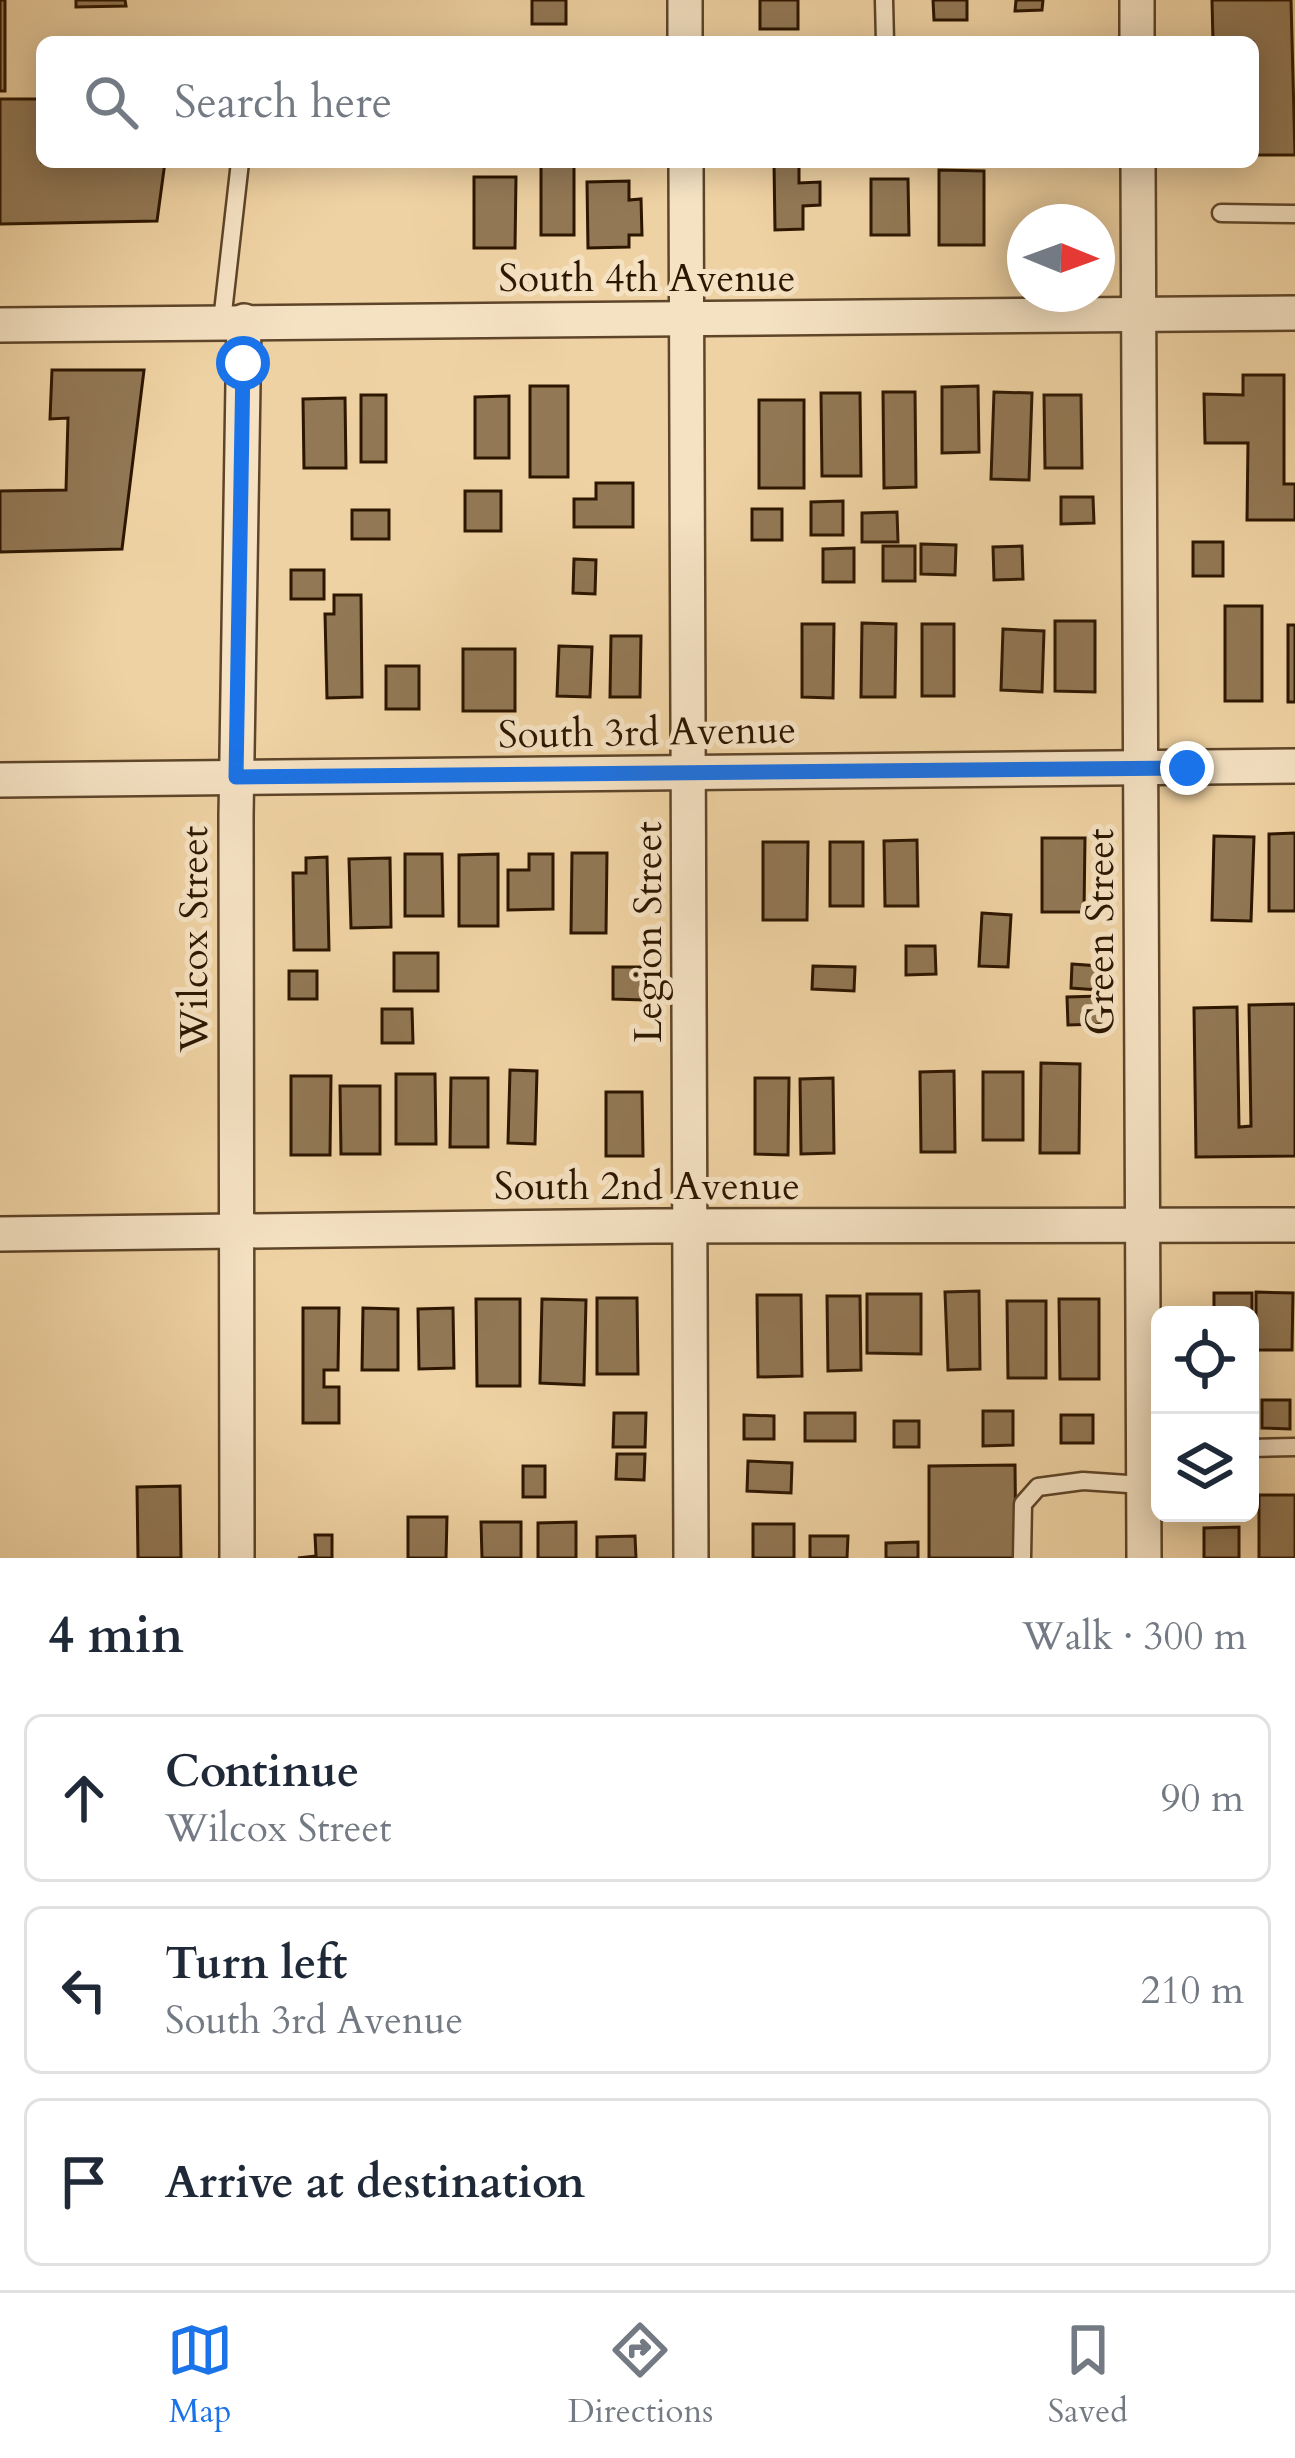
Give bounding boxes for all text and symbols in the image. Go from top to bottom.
search box [36,36,1259,168]
icon: search [78,69,144,135]
text: Search here [174,72,392,133]
north arrow [1007,204,1115,312]
street label: South 4th Avenue [499,252,795,305]
route start [216,336,270,390]
street label: South 3rd Avenue [498,703,797,762]
route end [1160,741,1214,795]
street label: Legion Street [622,821,675,1043]
street label: Wilcox Street [168,826,221,1053]
street label: Green Street [1074,829,1127,1035]
street label: South 2nd Avenue [494,1160,800,1213]
map controls [1151,1306,1259,1522]
button: locate [1151,1306,1259,1414]
button: layers [1151,1414,1259,1522]
text: 4 min [48,1601,184,1671]
text: Walk · 300 m [1022,1610,1247,1663]
text: Continue [165,1741,359,1802]
icon: ahead [51,1765,117,1831]
text: 90 m [1161,1772,1244,1825]
text: Wilcox Street [165,1802,392,1855]
text: Turn left [165,1933,347,1994]
icon: left [51,1957,117,2023]
text: 210 m [1141,1964,1244,2017]
text: South 3rd Avenue [165,1994,463,2047]
icon: arrive [51,2149,117,2215]
text: Arrive at destination [165,2152,585,2213]
tab: Map [167,2317,233,2434]
tab: Directions [568,2317,713,2434]
tab: Saved [1048,2317,1128,2434]

